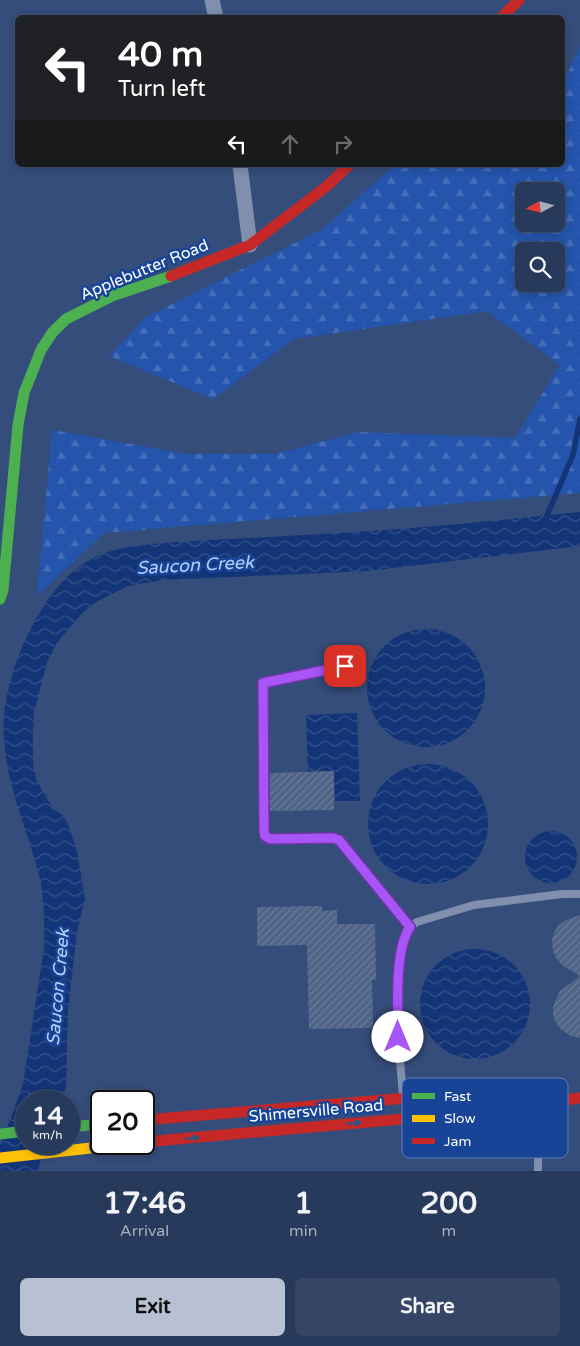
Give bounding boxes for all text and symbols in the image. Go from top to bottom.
text: 40 m [118,34,203,76]
icon: left [35,35,100,100]
text: Turn left [118,76,206,102]
icon: left [223,130,251,158]
icon: ahead [276,130,304,158]
icon: right [329,130,357,158]
north arrow [515,182,565,232]
map controls [515,182,565,292]
street label: Applebutter Road [77,235,211,305]
button: search [515,242,565,292]
water label: Saucon Creek [136,551,255,579]
pin [324,645,366,687]
icon: arrive [331,652,359,680]
water label: Saucon Creek [42,926,74,1046]
position arrow [371,1010,423,1062]
legend [402,1078,568,1158]
text: Fast [444,1088,472,1105]
speed limit sign: 20 [90,1090,155,1155]
street label: Shimersville Road [248,1095,384,1127]
text: 14 [32,1101,63,1131]
text: Slow [444,1110,476,1127]
one-way arrow [346,1119,362,1127]
text: km/h [32,1128,63,1142]
one-way arrow [185,1133,201,1141]
text: Jam [444,1133,471,1150]
text: 17:46 [103,1185,186,1222]
text: 1 [294,1185,313,1222]
text: 200 [421,1185,477,1222]
text: Arrival [120,1221,169,1241]
text: min [289,1221,318,1241]
text: m [441,1221,456,1241]
button: Exit [20,1278,285,1336]
button: Share [295,1278,560,1336]

